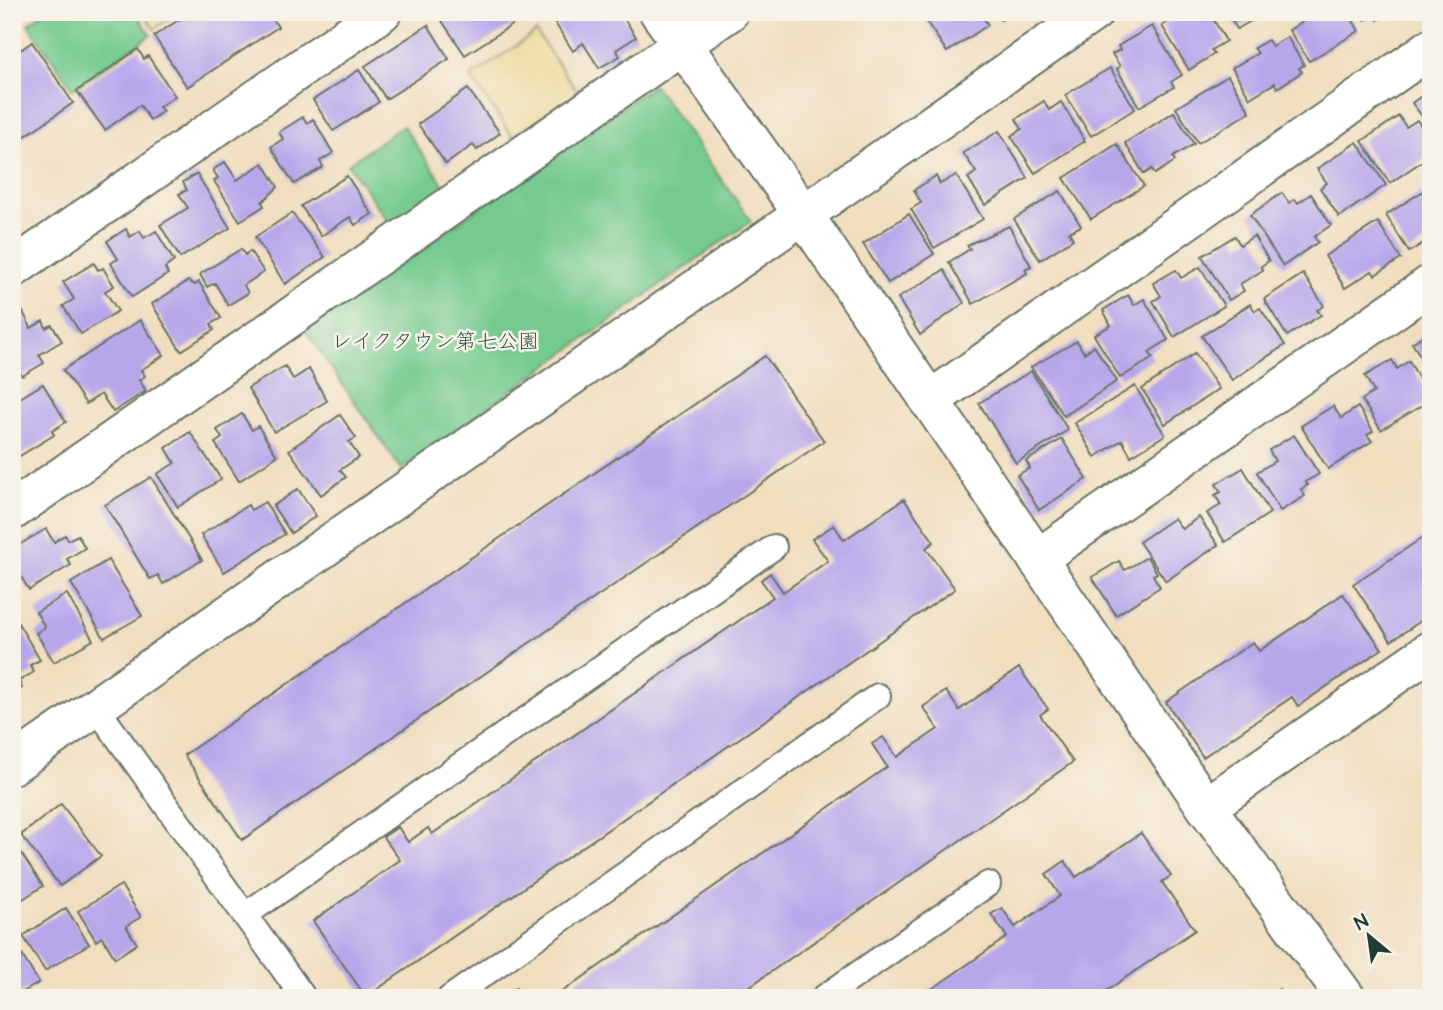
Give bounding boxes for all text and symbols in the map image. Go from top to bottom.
park label: レイクタウン第七公園 [331,327,539,356]
north arrow [1334,902,1404,972]
text: N [1350,908,1373,937]

